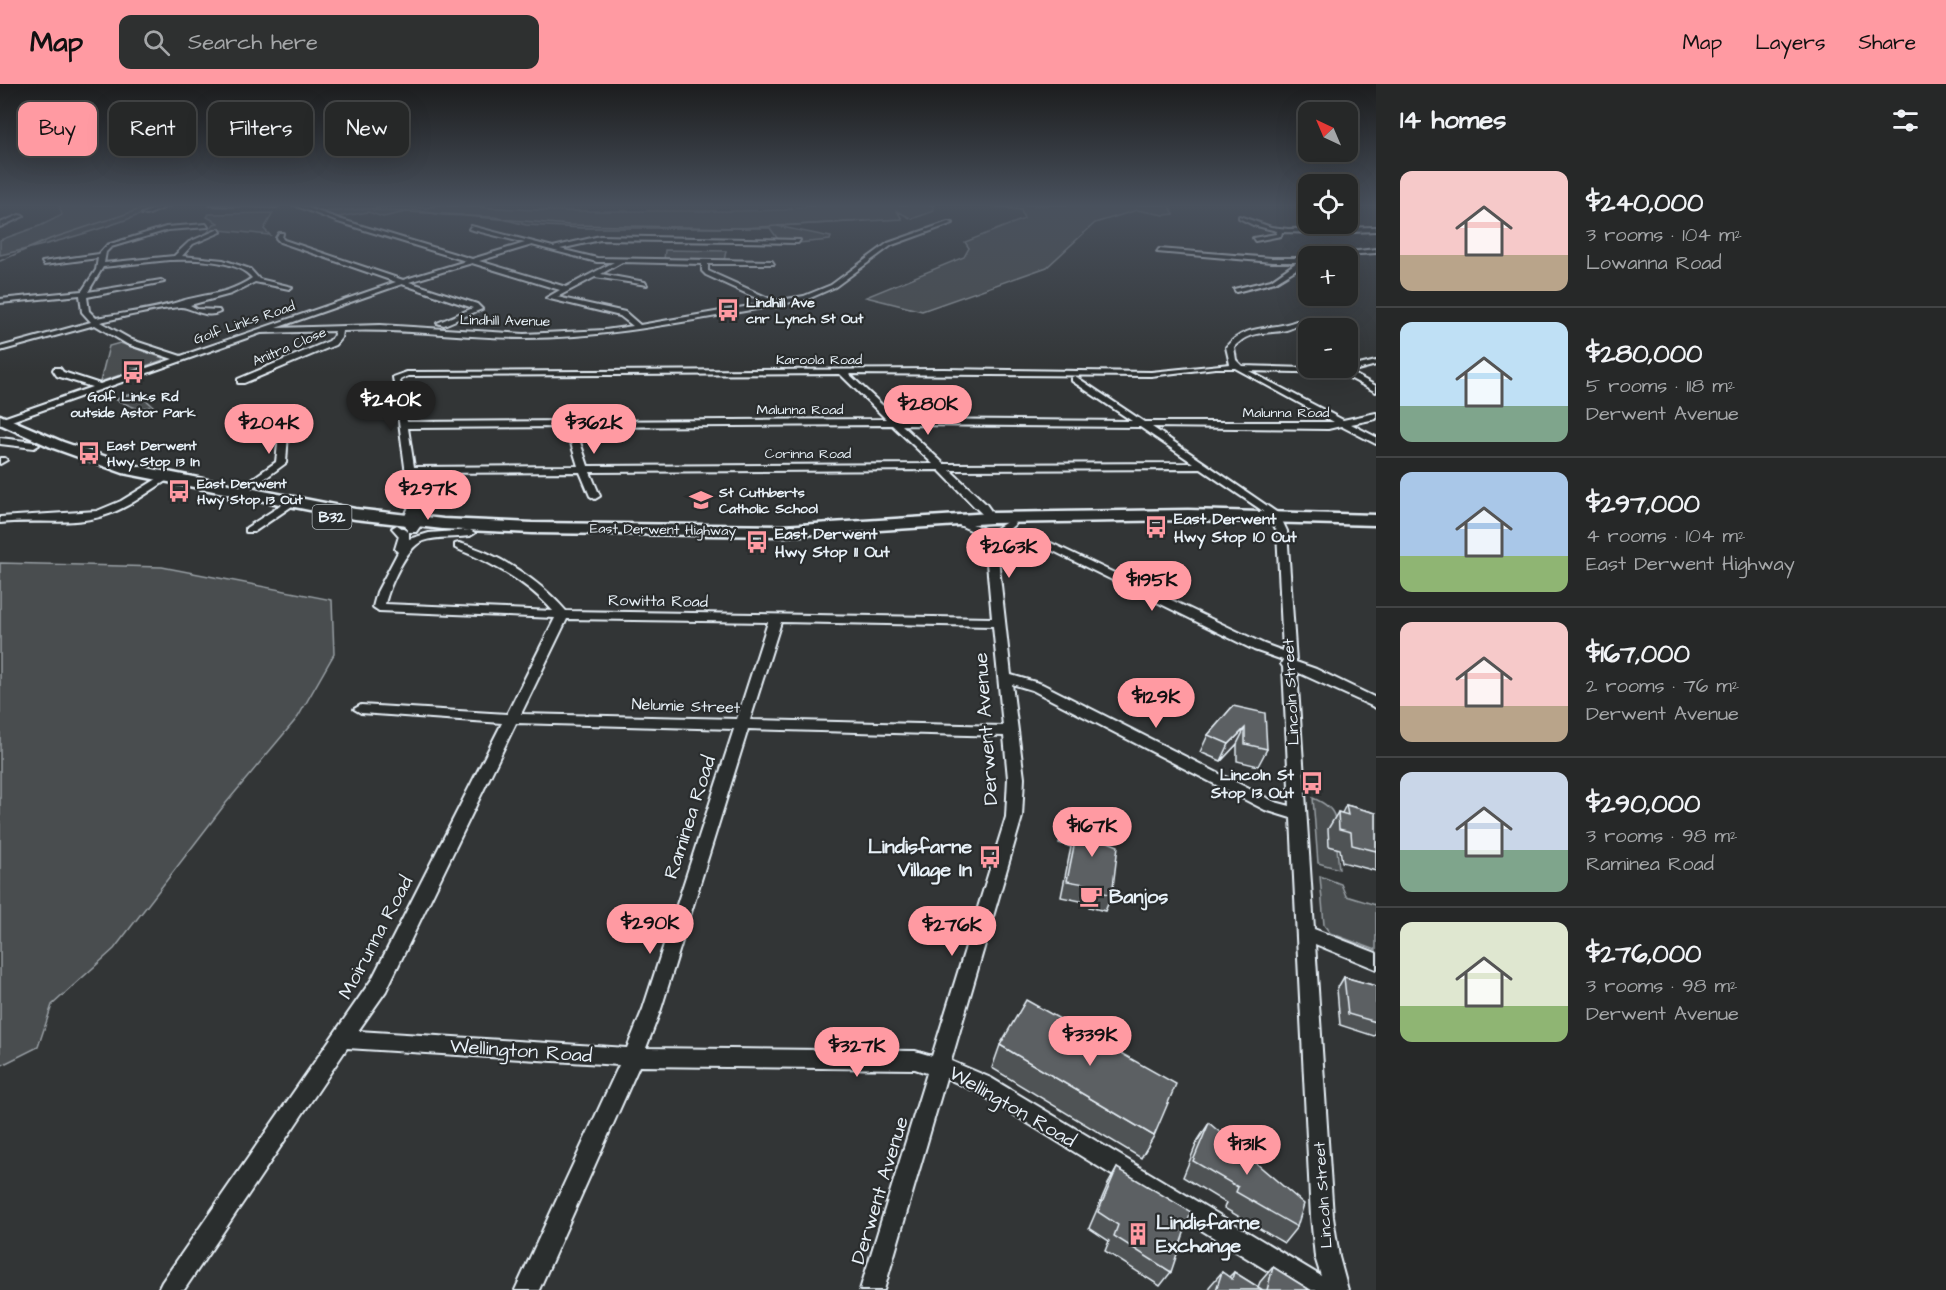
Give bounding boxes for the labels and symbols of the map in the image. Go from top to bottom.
north arrow [1298,102,1358,162]
place label: Lindhill Ave cnr Lynch St Out [746,293,864,329]
street label: Golf Links Road [191,296,298,350]
bus stop icon: Lindhill Ave cnr Lynch St Out [715,297,741,323]
street label: Lindhill Avenue [460,310,551,332]
street label: Anitra Close [249,322,330,372]
street label: Karoola Road [776,350,862,370]
bus stop icon: Golf Links Rd outside Astor Park [120,359,146,385]
pin: $240K [349,381,433,432]
pin: $280K [886,385,970,436]
place label: Golf Links Rd outside Astor Park [70,387,196,423]
street label: Malunna Road [757,400,843,420]
street label: Malunna Road [1243,403,1329,423]
pin: $204K [227,404,311,455]
pin: $362K [552,404,636,455]
place label: East Derwent Hwy Stop 13 In [107,436,200,472]
bus stop icon: East Derwent Hwy Stop 13 In [76,440,102,466]
street label: Corinna Road [765,444,851,464]
pin: $297K [386,470,470,521]
place label: East Derwent Hwy Stop 13 Out [197,474,303,510]
bus stop icon: East Derwent Hwy Stop 13 Out [166,478,192,504]
place label: St Cuthberts Catholic School [718,483,819,519]
school or university icon: St Cuthberts Catholic School [688,487,714,513]
road number: B32 [312,505,352,529]
place label: East Derwent Hwy Stop 10 Out [1174,508,1297,549]
bus stop icon: East Derwent Hwy Stop 10 Out [1143,514,1169,540]
street label: East Derwent Highway [590,519,737,541]
place label: East Derwent Hwy Stop 11 Out [775,523,890,564]
pin: $263K [967,528,1051,579]
bus stop icon: East Derwent Hwy Stop 11 Out [744,529,770,555]
pin: $195K [1110,561,1194,612]
street label: Rowitta Road [608,589,708,613]
street label: Lincoln Street [1277,637,1305,746]
street label: Derwent Avenue [967,652,1005,806]
pin: $129K [1114,678,1198,729]
street label: Nelumie Street [631,693,741,719]
street label: Raminea Road [657,752,723,882]
place label: Lincoln St Stop 13 Out [1210,764,1295,804]
bus stop icon: Lincoln St Stop 13 Out [1299,770,1325,796]
pin: $167K [1050,807,1134,858]
place label: Lindisfarne Village In [868,833,972,885]
bus stop icon: Lindisfarne Village In [977,844,1003,870]
street label: Moirunna Road [332,871,420,1004]
cafe icon: Banjos [1078,883,1104,909]
place label: Banjos [1109,883,1168,911]
pin: $290K [608,904,692,955]
pin: $276K [910,906,994,957]
pin: $339K [1048,1016,1132,1067]
pin: $327K [815,1027,899,1078]
street label: Wellington Road [449,1032,593,1071]
street label: Wellington Road [943,1059,1081,1155]
street label: Derwent Avenue [844,1113,916,1267]
pin: $131K [1205,1125,1289,1176]
street label: Lincoln Street [1308,1140,1338,1249]
place label: Lindisfarne Exchange [1156,1209,1260,1261]
building icon: Lindisfarne Exchange [1125,1221,1151,1247]

